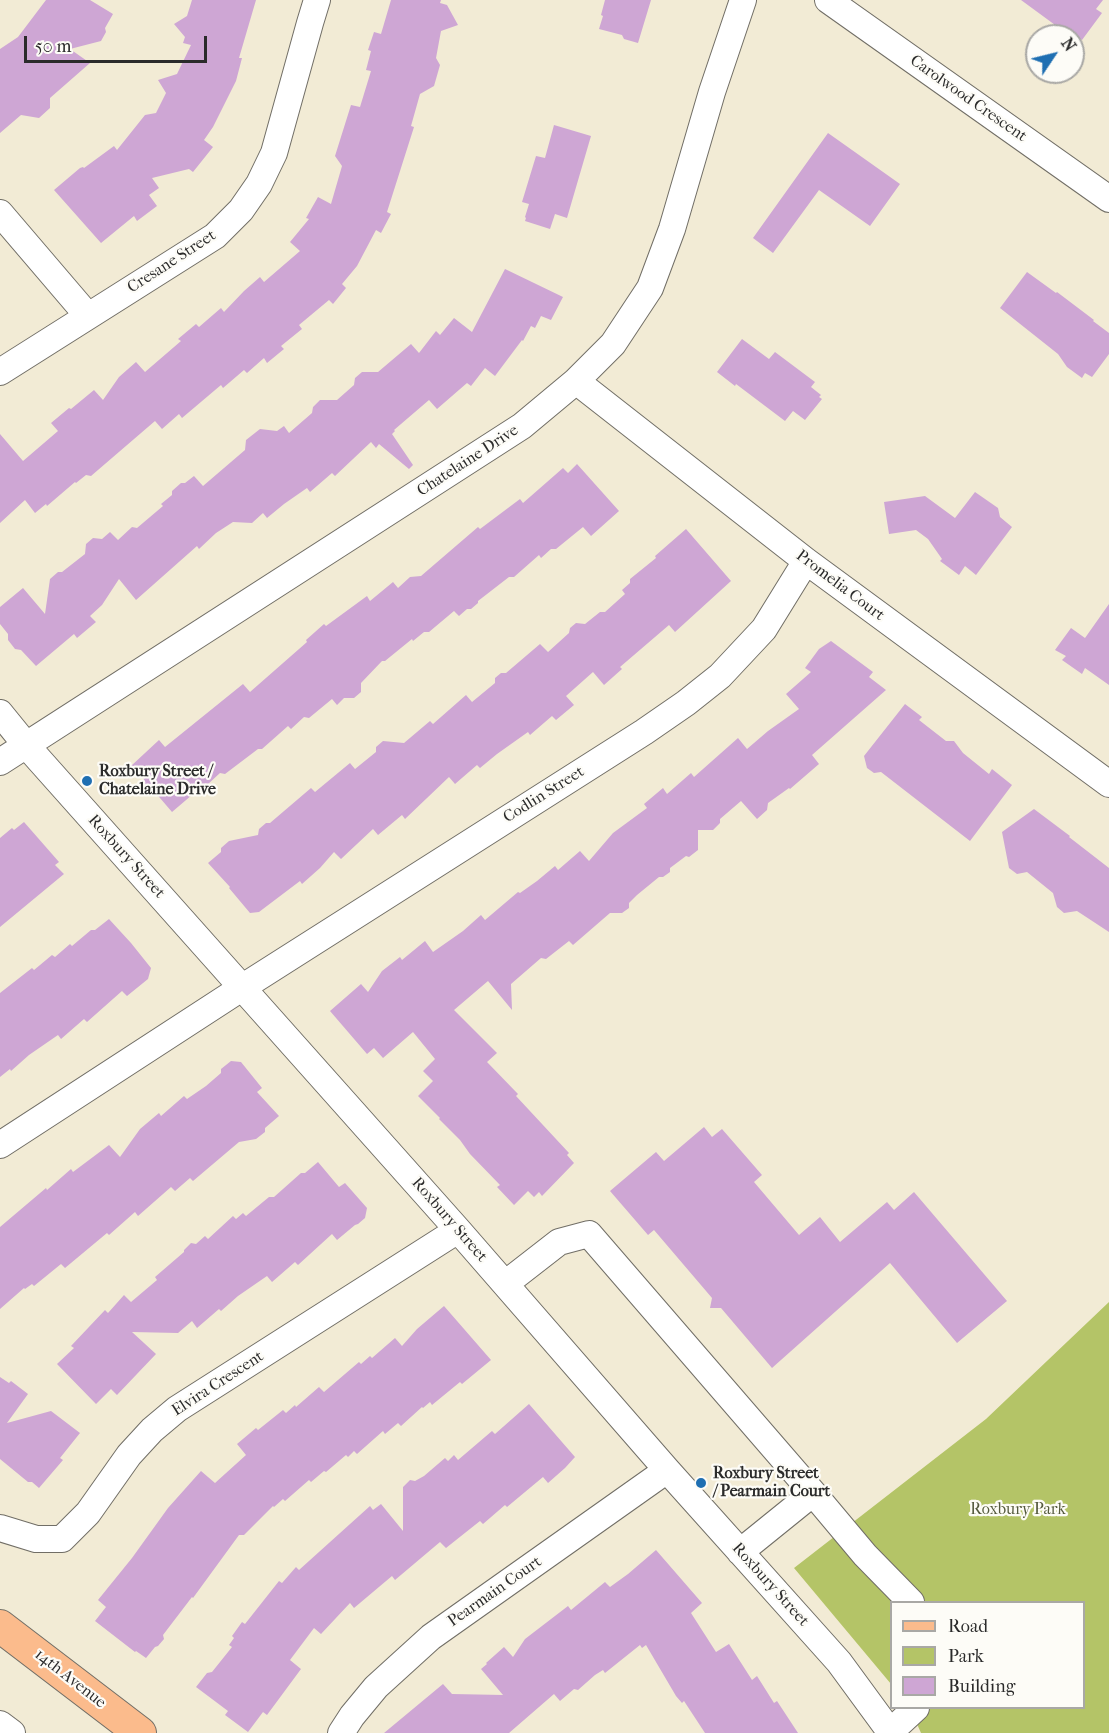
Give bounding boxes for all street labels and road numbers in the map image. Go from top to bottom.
street label: Carolwood Crescent [906,52,1030,146]
street label: Cresane Street [124,226,220,298]
street label: Chatelaine Drive [414,421,522,501]
street label: Promelia Court [792,546,888,626]
street label: Codlin Street [500,763,588,827]
street label: Roxbury Street [83,811,169,903]
street label: Roxbury Street [407,1174,491,1266]
street label: Elvira Crescent [169,1347,267,1421]
street label: Roxbury Street [727,1539,813,1631]
street label: Pearmain Court [444,1553,546,1631]
street label: 14th Avenue [31,1645,109,1713]

